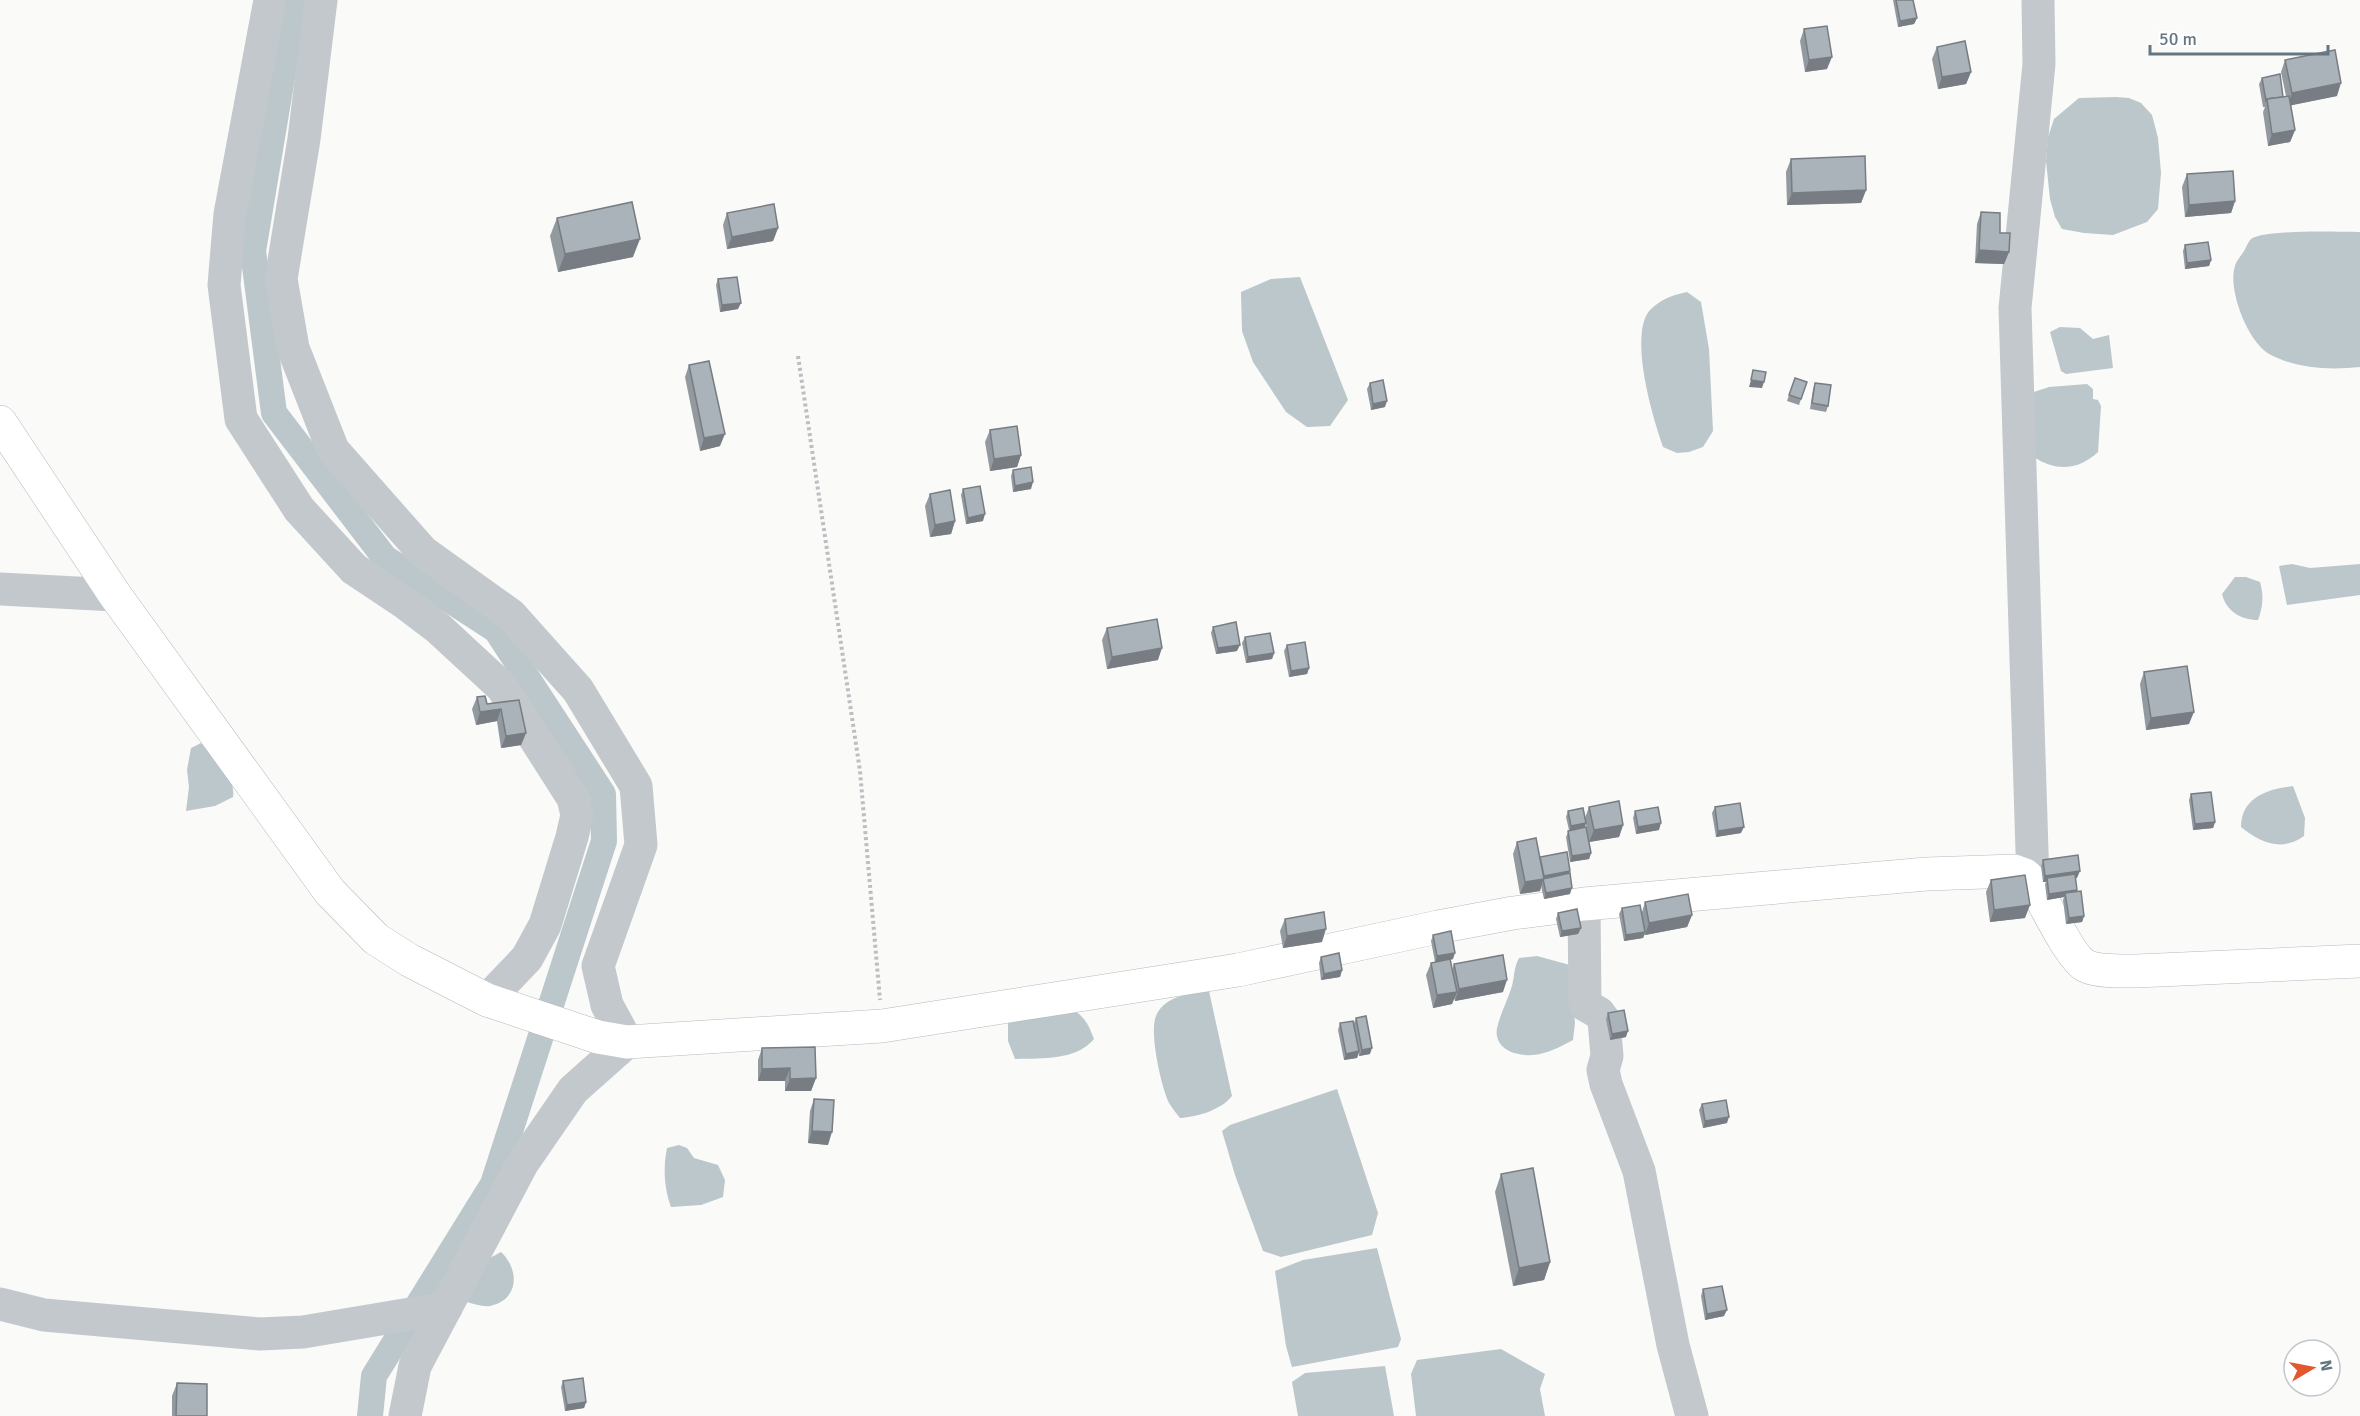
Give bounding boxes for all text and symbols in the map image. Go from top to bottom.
scale bar [2150,18,2328,56]
text: 50 m [2159,28,2197,50]
north arrow [2282,1338,2342,1398]
text: N [2315,1358,2337,1373]

